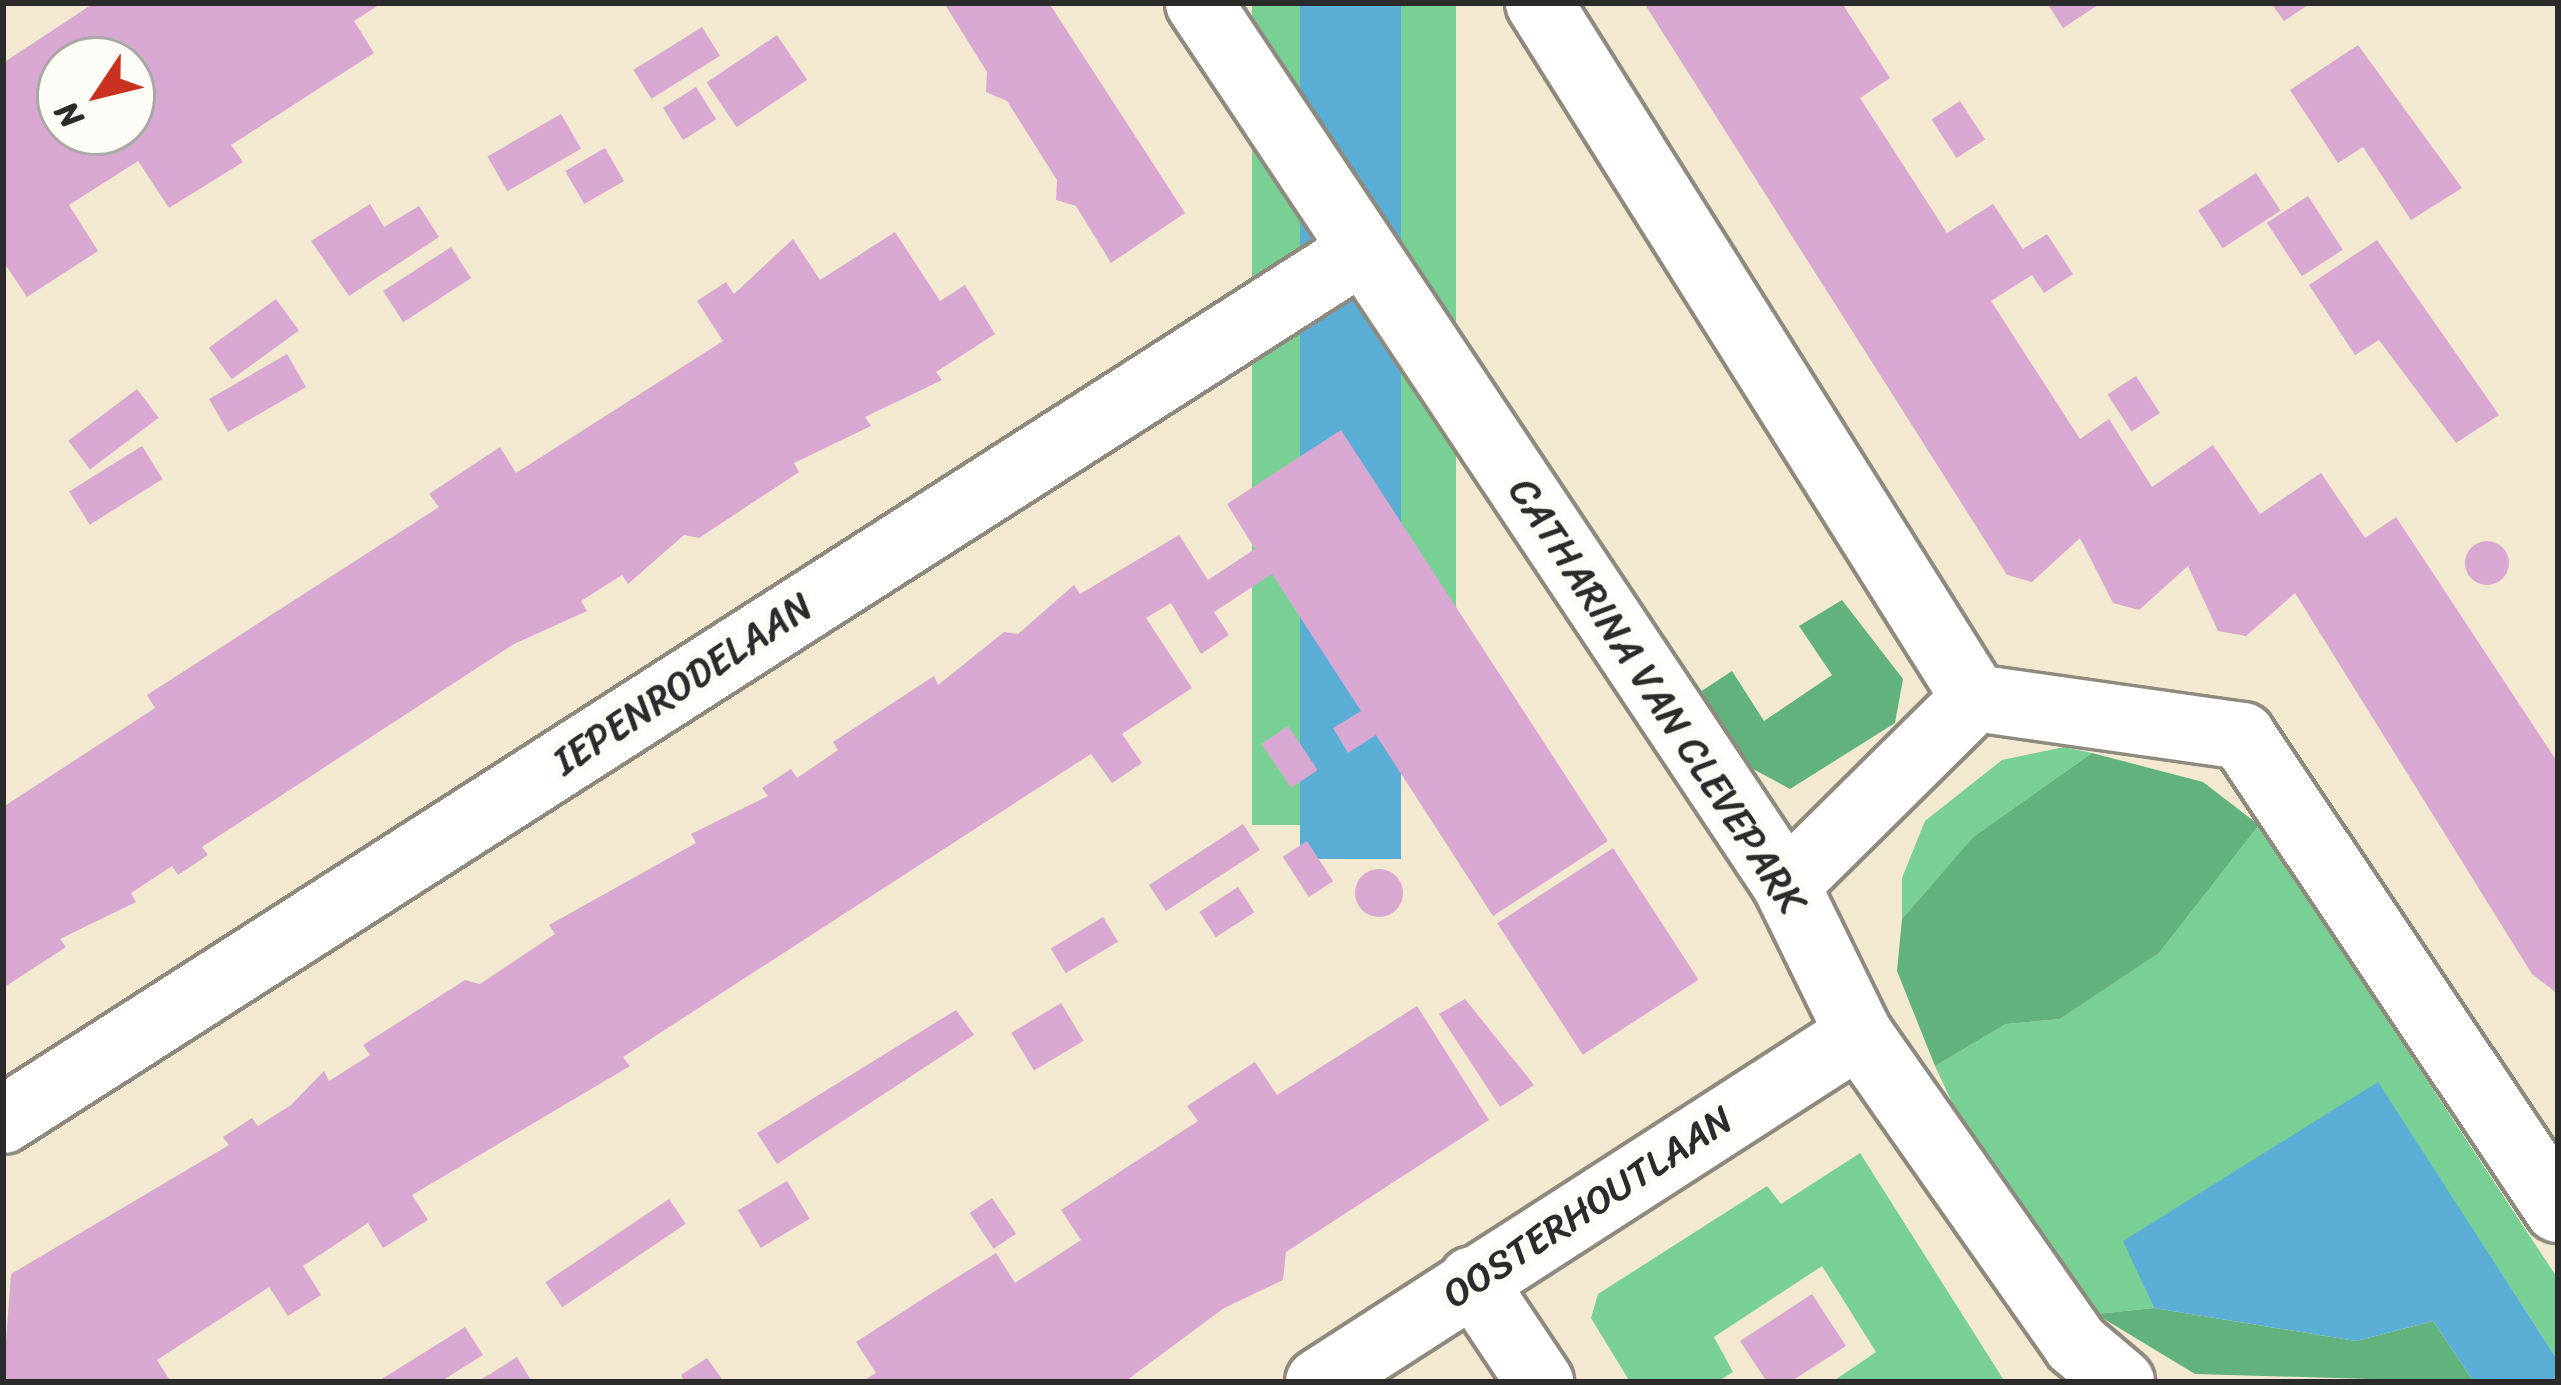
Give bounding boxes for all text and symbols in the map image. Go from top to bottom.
north arrow [36,36,156,156]
text: N [39,89,99,141]
street label: CATHARINA VAN CLEVEPARK [1500,472,1814,920]
street label: IEPENRODELAAN [545,583,821,785]
street label: OOSTERHOUTLAAN [1434,1096,1742,1318]

